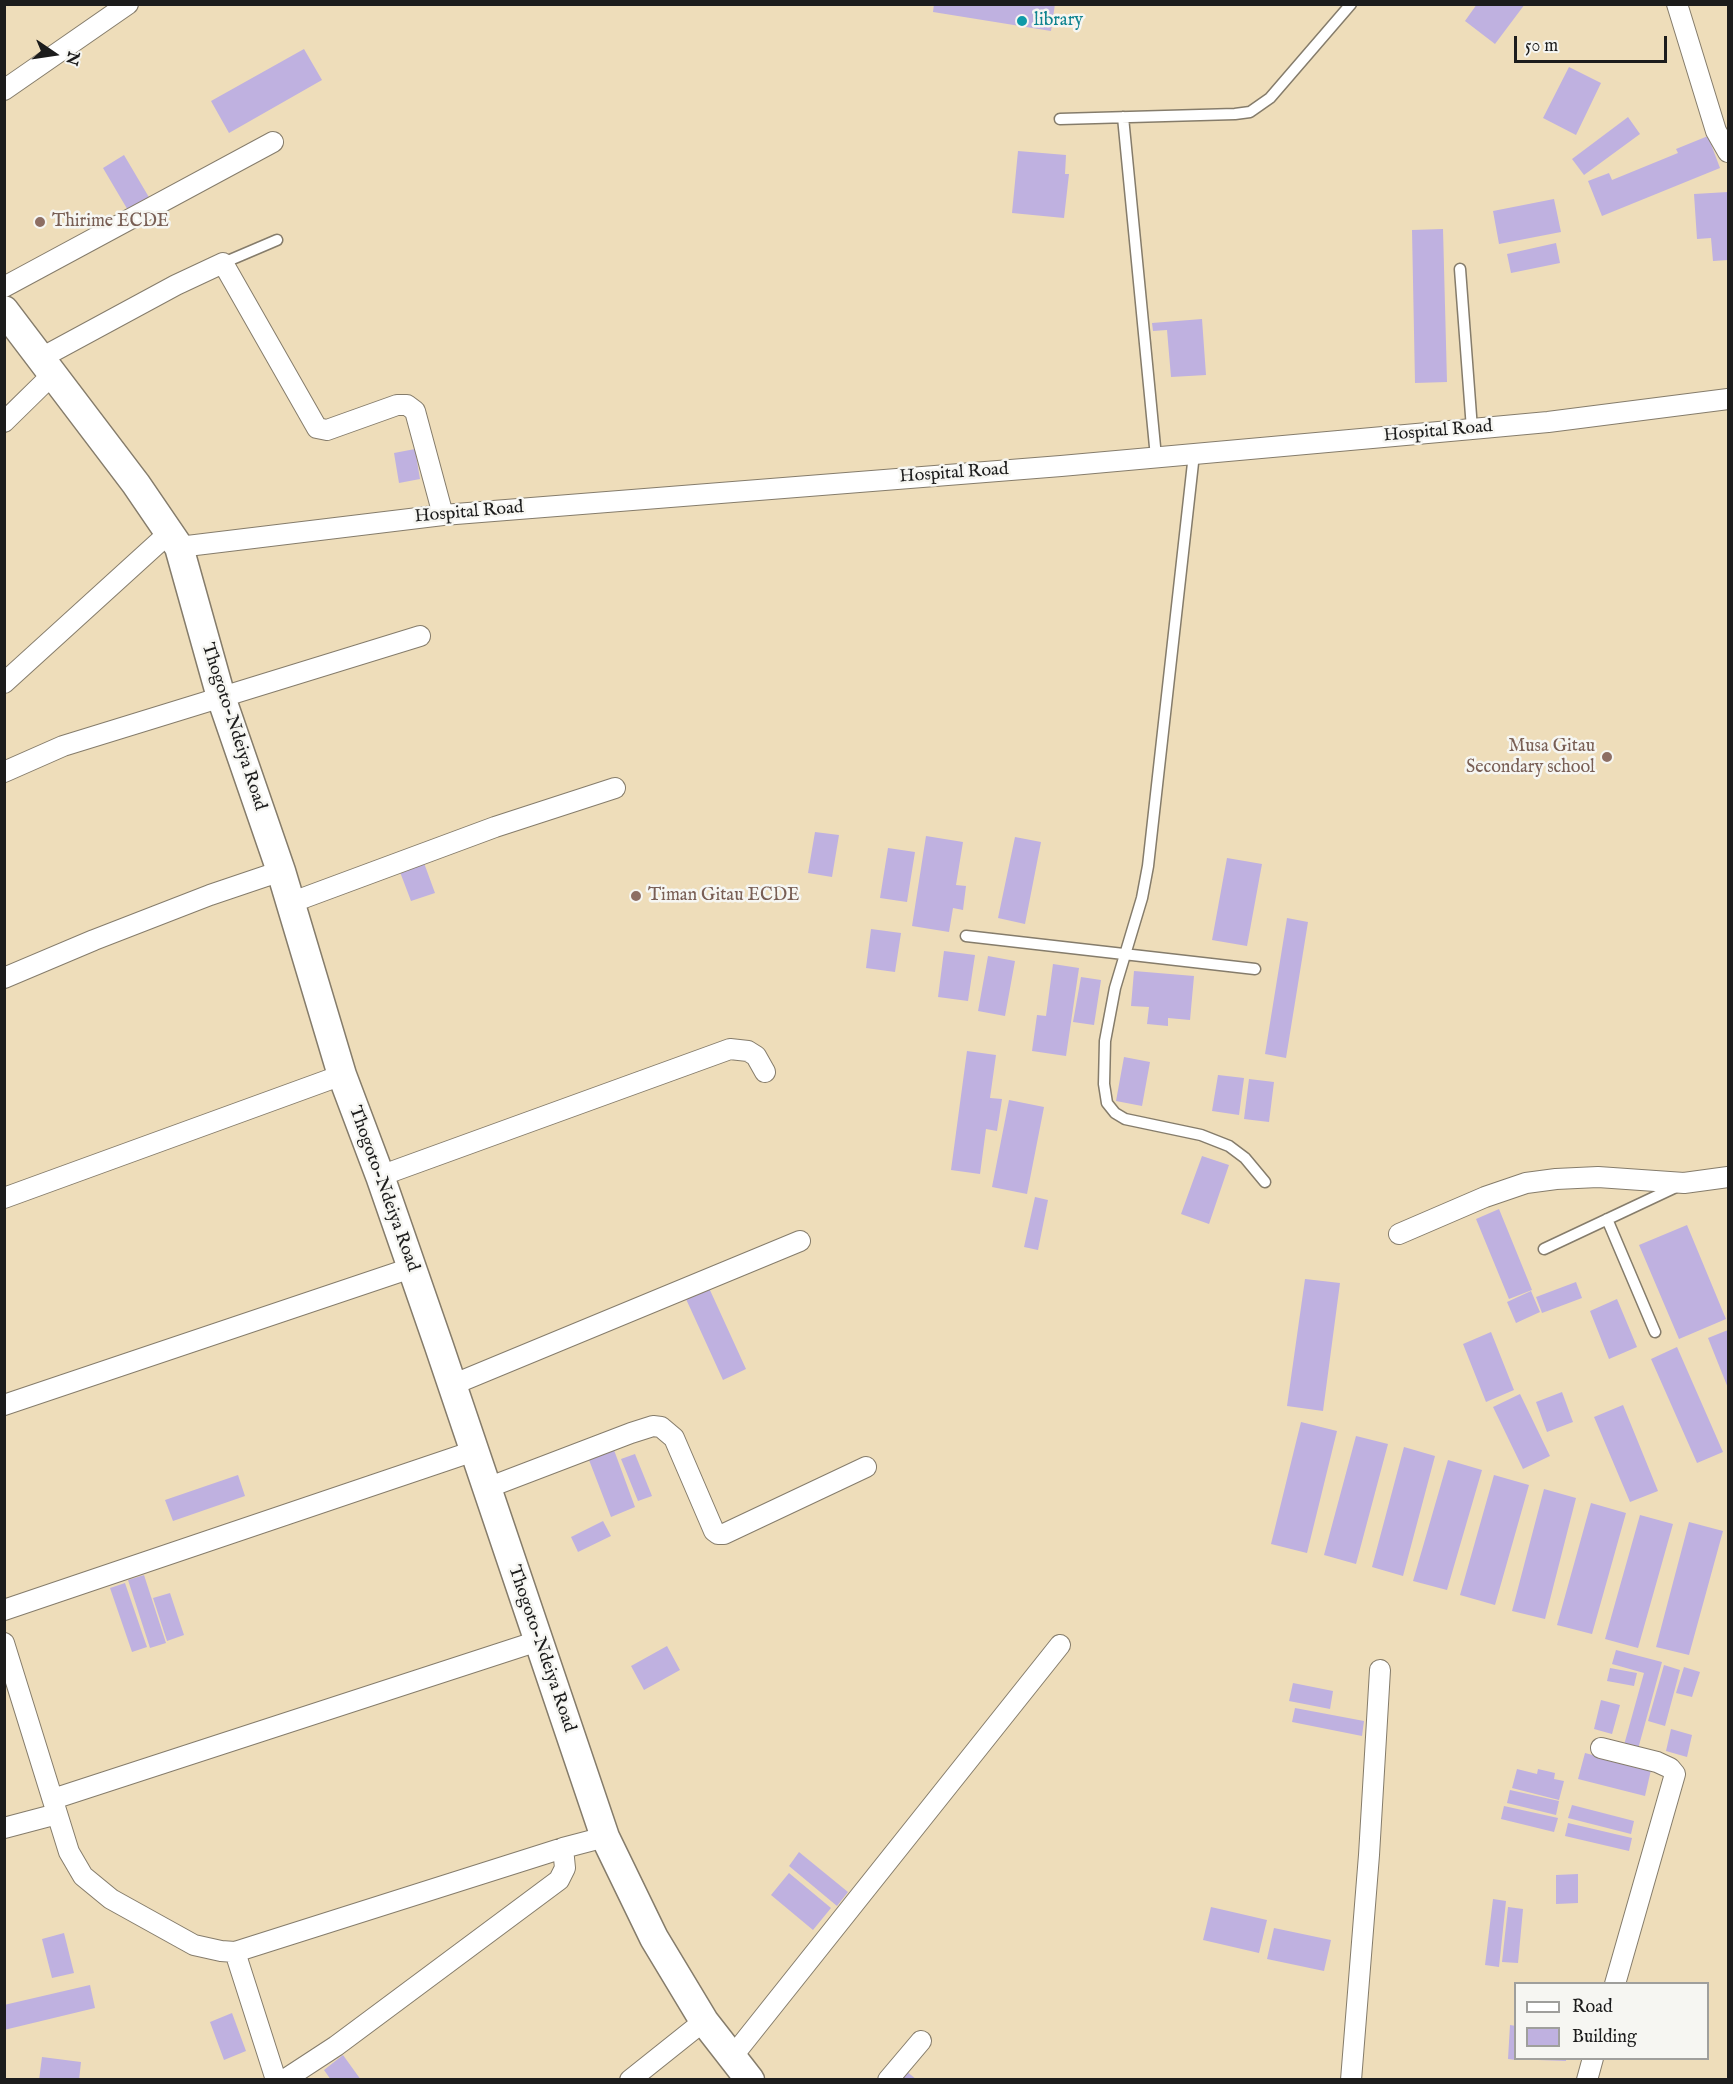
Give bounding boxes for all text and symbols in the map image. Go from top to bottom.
place label: library [1034,10,1083,32]
marker: library [1015,14,1029,28]
north arrow [24,24,84,84]
scale bar [1517,24,1670,62]
text: 50 m [1525,35,1558,58]
text: N [60,49,83,67]
place label: Thirime ECDE [52,211,169,233]
marker: Thirime ECDE [33,215,47,229]
street label: Hospital Road [1383,416,1493,448]
street label: Hospital Road [899,459,1009,489]
street label: Hospital Road [414,497,524,529]
street label: Thogoto-Ndeiya Road [196,641,270,813]
place label: Musa Gitau Secondary school [1466,736,1595,778]
marker: Musa Gitau Secondary school [1600,750,1614,764]
place label: Timan Gitau ECDE [648,885,799,907]
marker: Timan Gitau ECDE [629,889,643,903]
street label: Thogoto-Ndeiya Road [343,1103,423,1275]
street label: Thogoto-Ndeiya Road [502,1563,580,1735]
legend [1514,1982,1709,2060]
text: Road [1572,1996,1613,2019]
text: Building [1572,2026,1637,2049]

